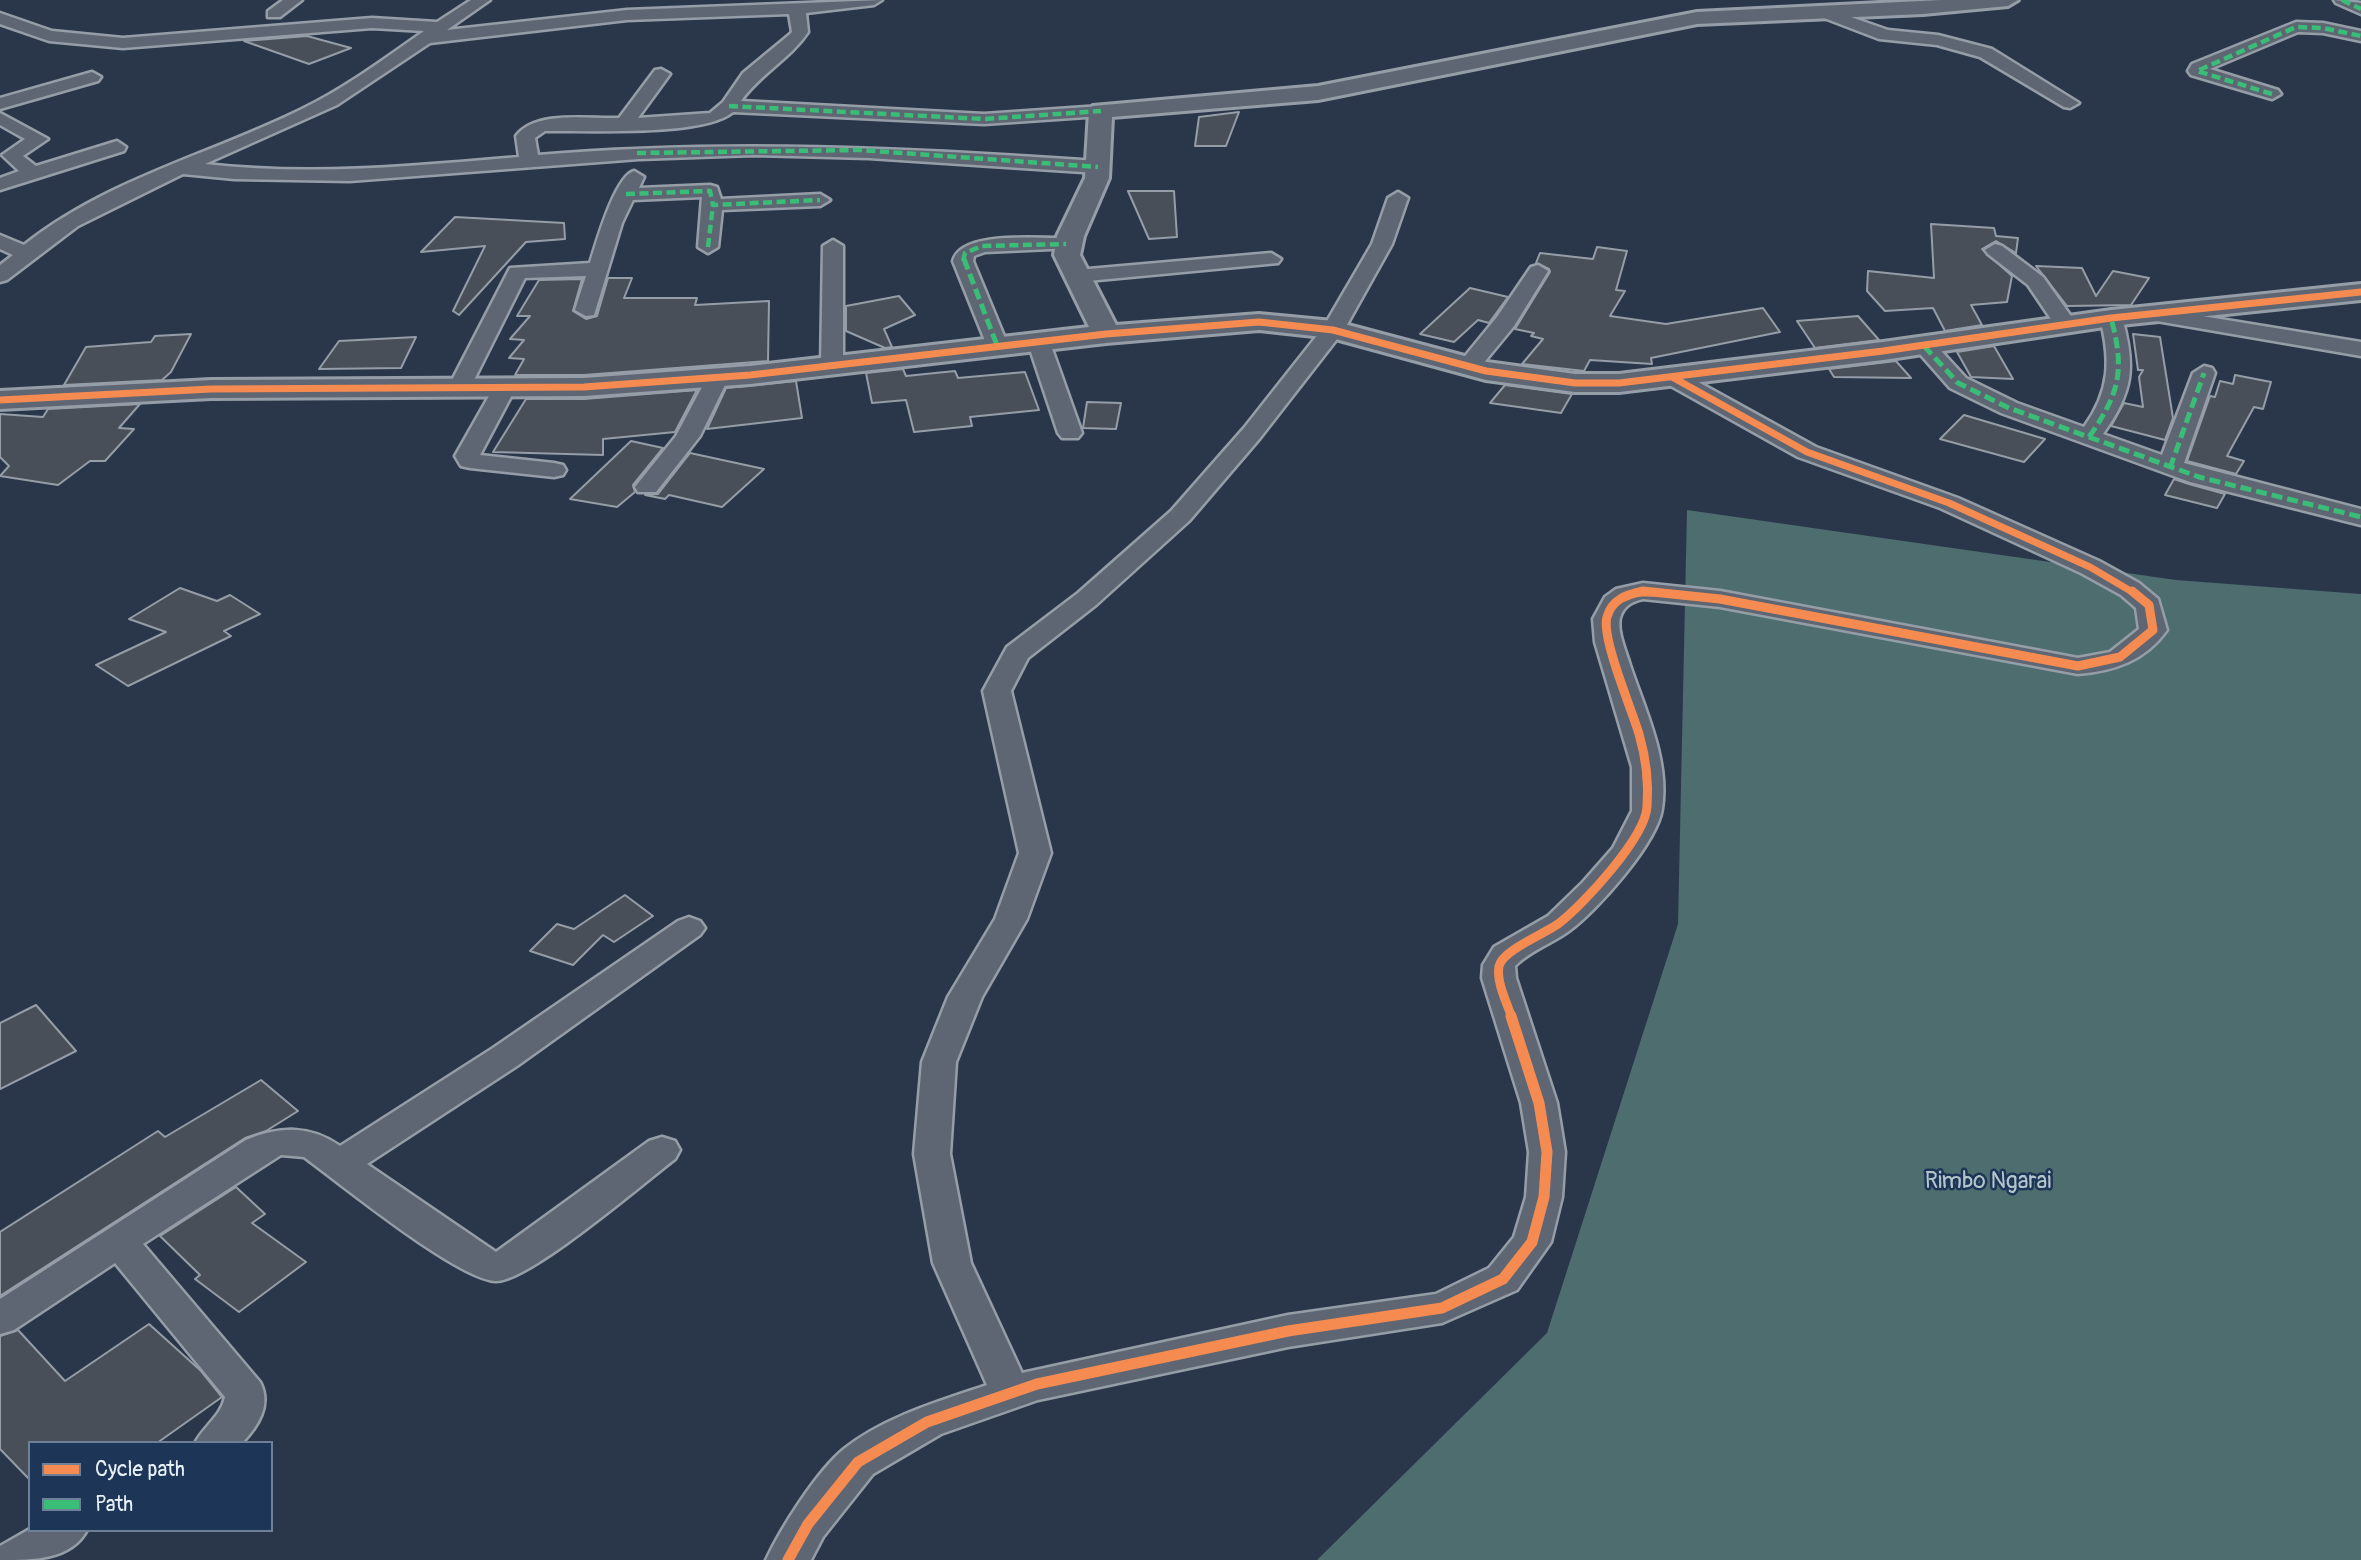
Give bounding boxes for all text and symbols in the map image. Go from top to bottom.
park label: Rimbo Ngarai [1925,1168,2051,1196]
legend [28,1441,273,1532]
text: Cycle path [95,1456,185,1483]
text: Path [95,1491,133,1518]

